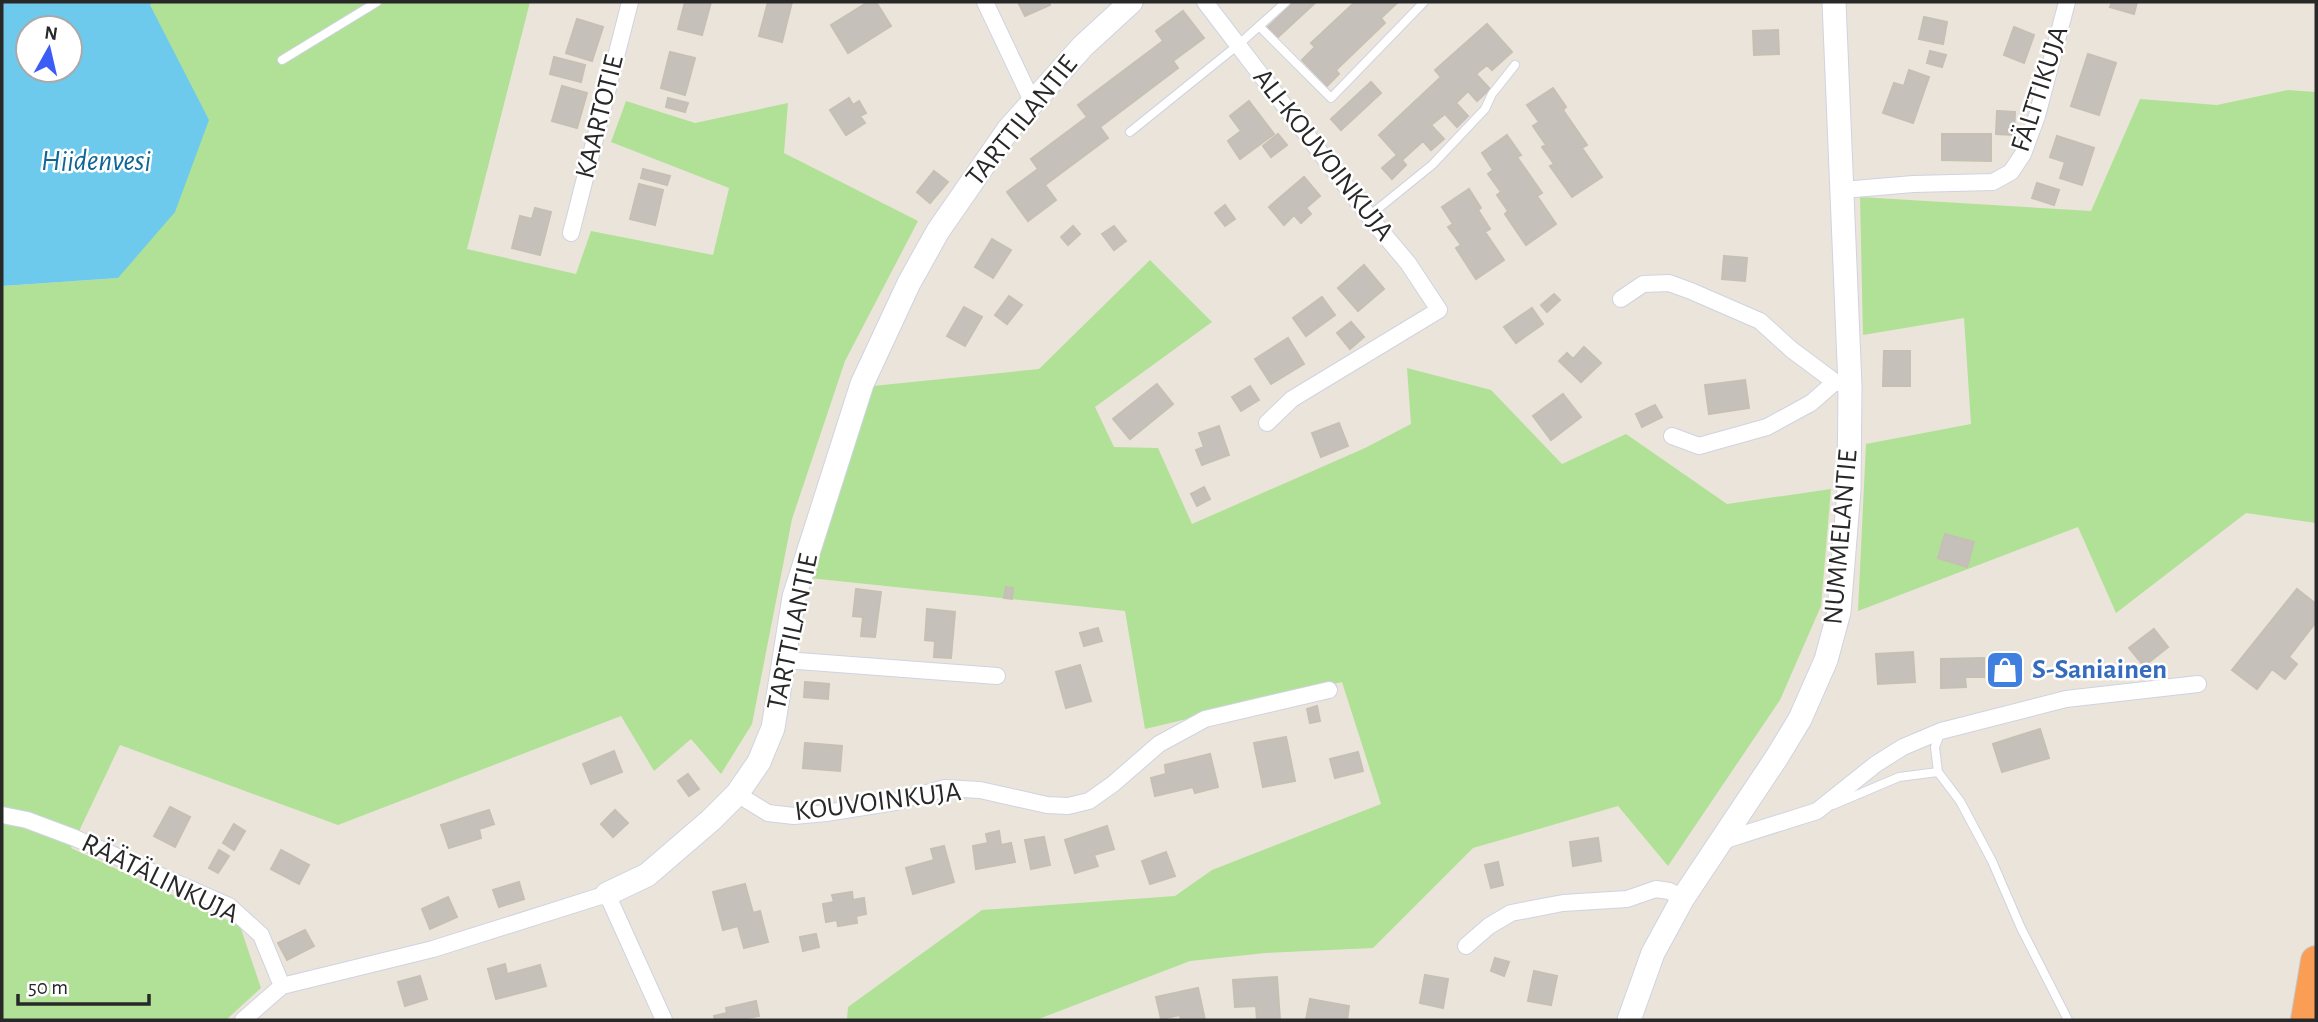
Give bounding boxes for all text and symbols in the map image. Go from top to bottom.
north arrow [14,14,84,84]
street label: FÄLTTIKUJA [2005,22,2073,155]
text: N [43,23,59,44]
street label: TARTTILANTIE [961,50,1083,192]
street label: KAARTOTIE [571,52,629,182]
street label: ALI-KOUVOINKUJA [1247,64,1399,246]
water label: Hiidenvesi [41,146,151,176]
street label: NUMMELANTIE [1819,448,1863,626]
street label: TARTTILANTIE [763,551,823,713]
shop icon: S-Saniainen [1984,649,2026,691]
place label: S-Saniainen [2032,656,2167,684]
street label: KOUVOINKUJA [793,778,963,826]
street label: RÄÄTÄLINKUJA [77,827,244,929]
scale bar [18,962,149,1006]
text: 50 m [28,977,68,998]

